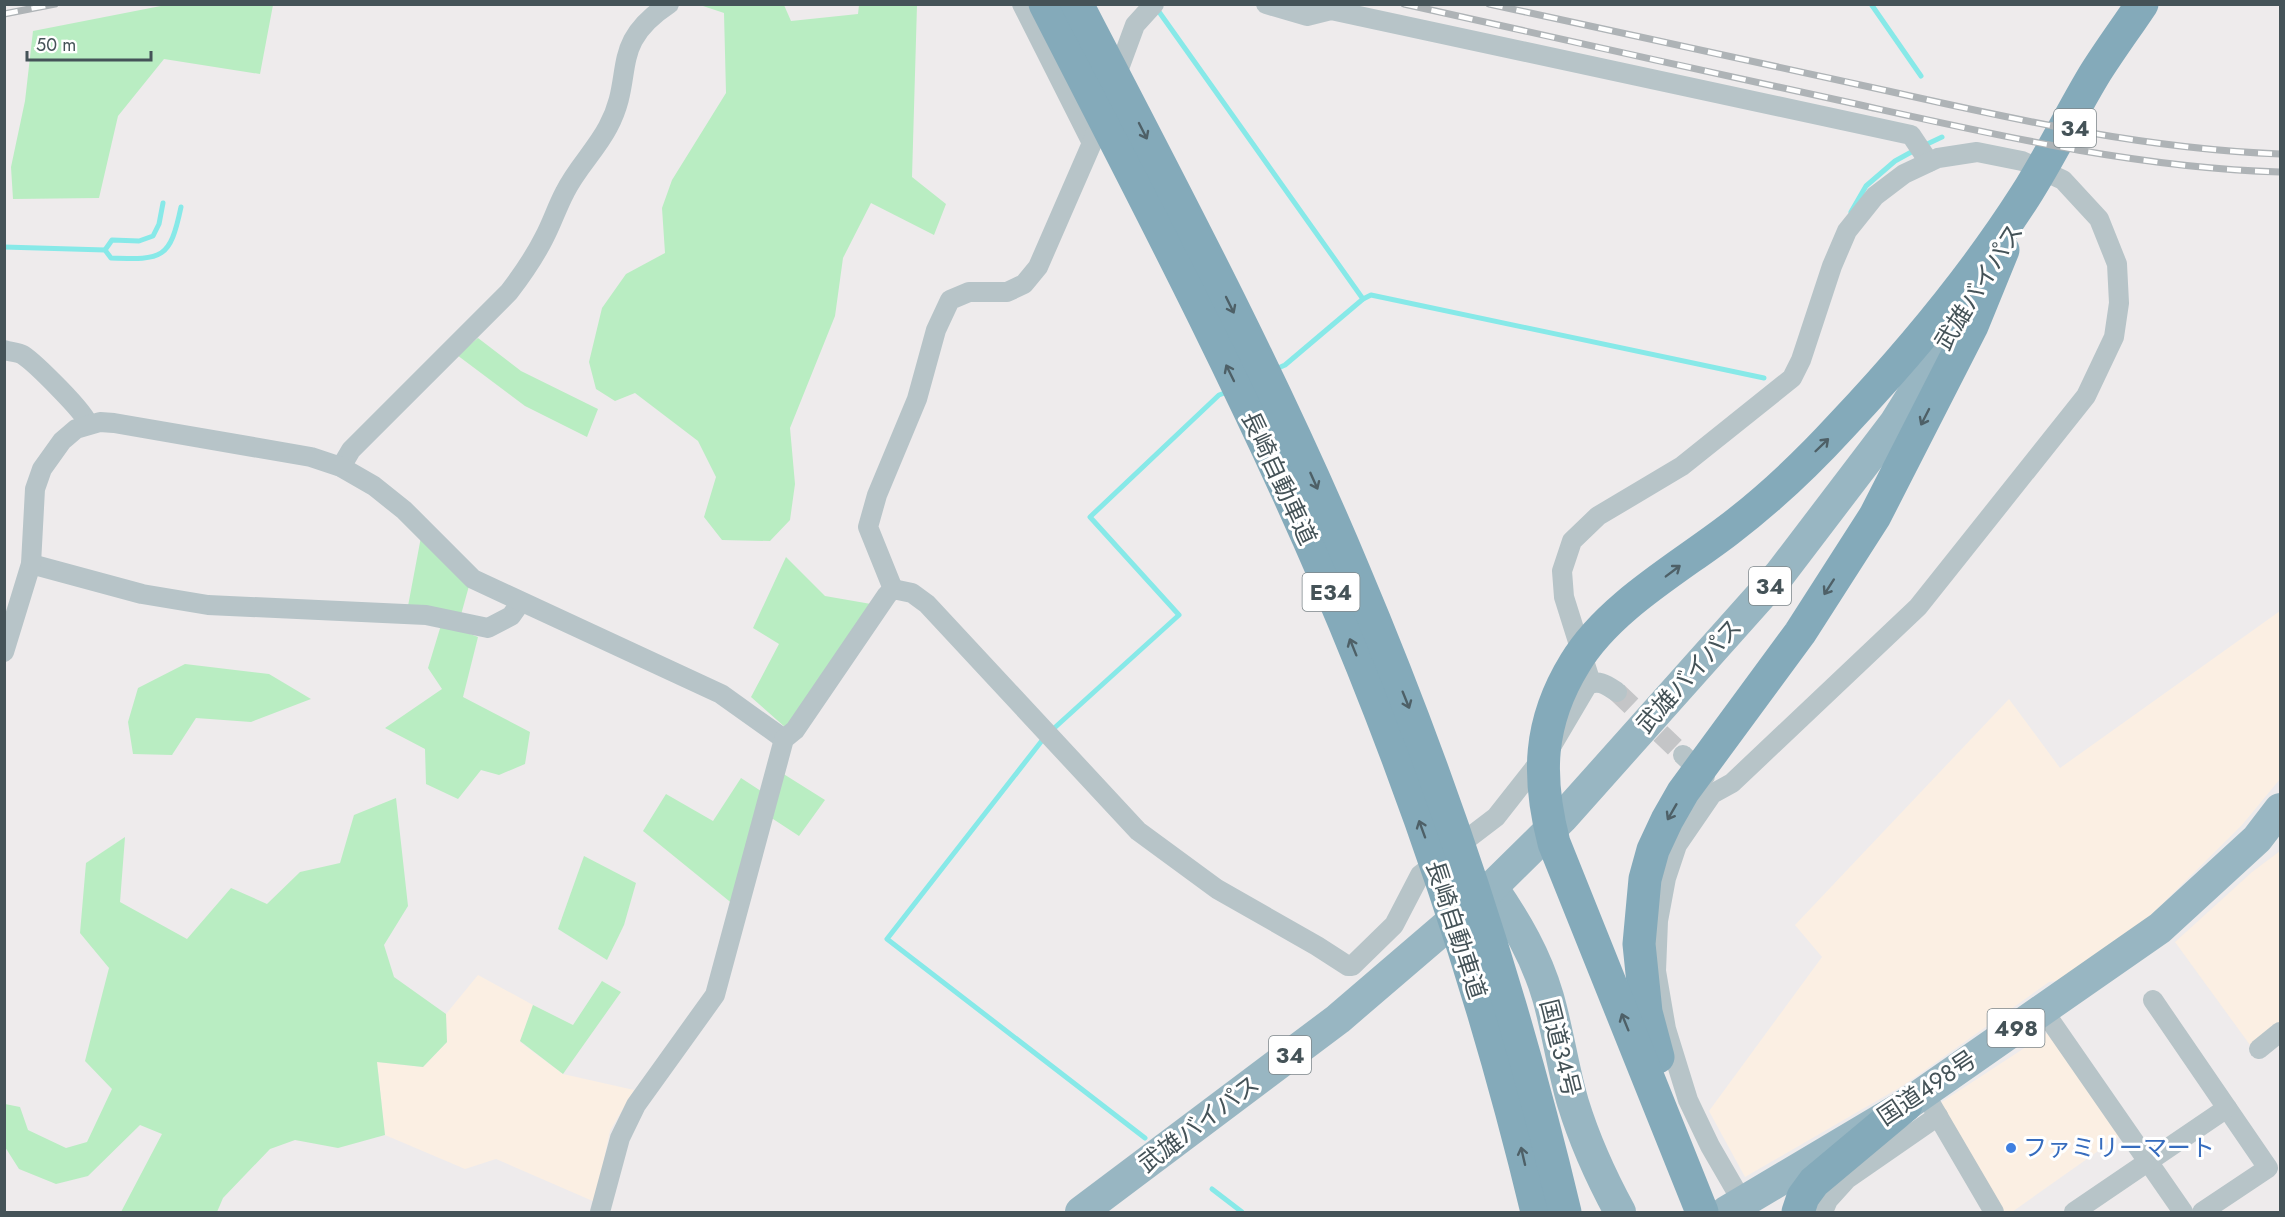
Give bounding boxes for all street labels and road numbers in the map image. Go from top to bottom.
road number: 34 [2054,109,2096,147]
street label: 武雄バイパス [1926,217,2031,357]
street label: 長崎自動車道 [1233,405,1326,550]
road number: 34 [1749,567,1791,605]
road number: E34 [1302,573,1360,611]
street label: 武雄バイパス [1628,611,1750,741]
street label: 長崎自動車道 [1418,856,1495,1004]
street label: 国道34号 [1532,996,1589,1100]
road number: 498 [1988,1009,2044,1047]
road number: 34 [1269,1036,1311,1074]
street label: 国道498号 [1870,1042,1983,1134]
street label: 武雄バイパス [1131,1066,1267,1181]

